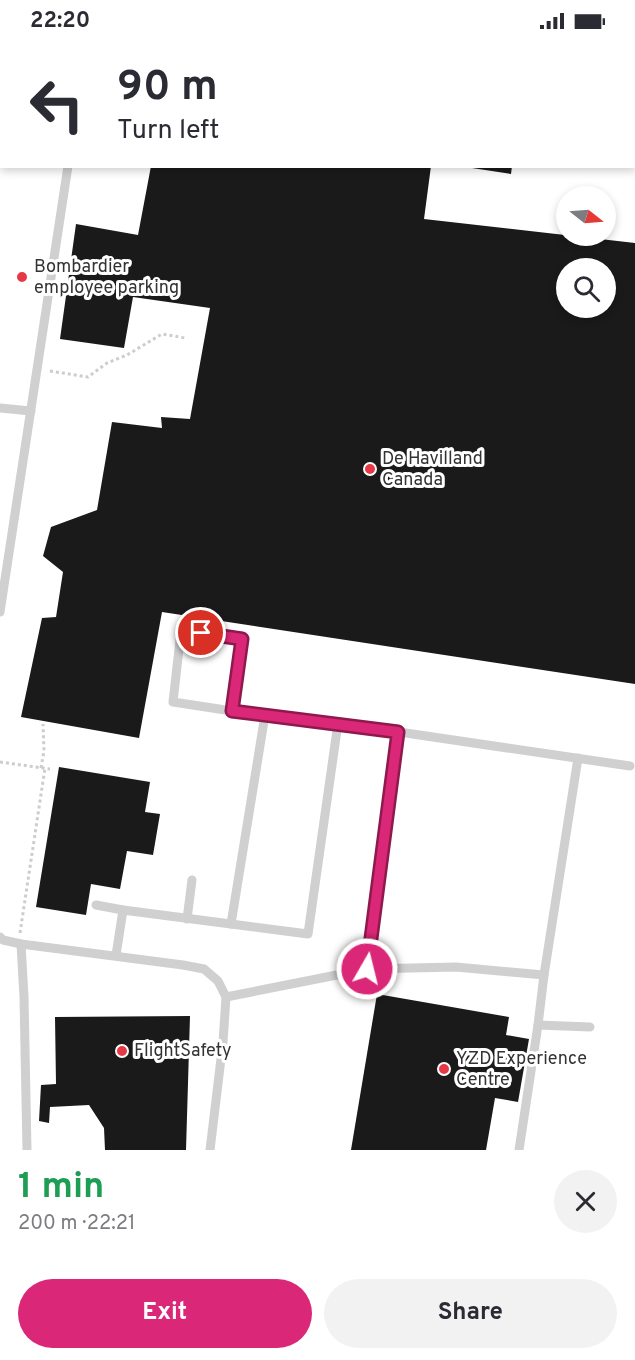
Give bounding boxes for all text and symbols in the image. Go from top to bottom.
text: 22:20 [30,8,90,35]
text: 90 m [117,62,218,115]
icon: left [18,66,96,144]
text: Turn left [117,114,219,148]
north arrow [556,186,616,246]
map controls [556,186,616,318]
place label: Bombardier employee parking [34,256,179,300]
button: search [556,258,616,318]
marker: Bombardier employee parking [15,270,29,284]
place label: De Havilland Canada [382,448,483,492]
marker: De Havilland Canada [363,462,377,476]
pin [175,607,226,658]
icon: arrive [184,616,217,649]
position arrow [335,937,399,1001]
place label: FlightSafety [134,1040,232,1063]
marker: FlightSafety [115,1044,129,1058]
place label: YZD Experience Centre [456,1048,587,1092]
marker: YZD Experience Centre [437,1062,451,1076]
text: 1 min [18,1165,104,1211]
button: close [554,1170,617,1233]
text: 200 m · 22:21 [18,1211,135,1237]
button: Exit [18,1279,312,1348]
button: Share [324,1279,617,1348]

